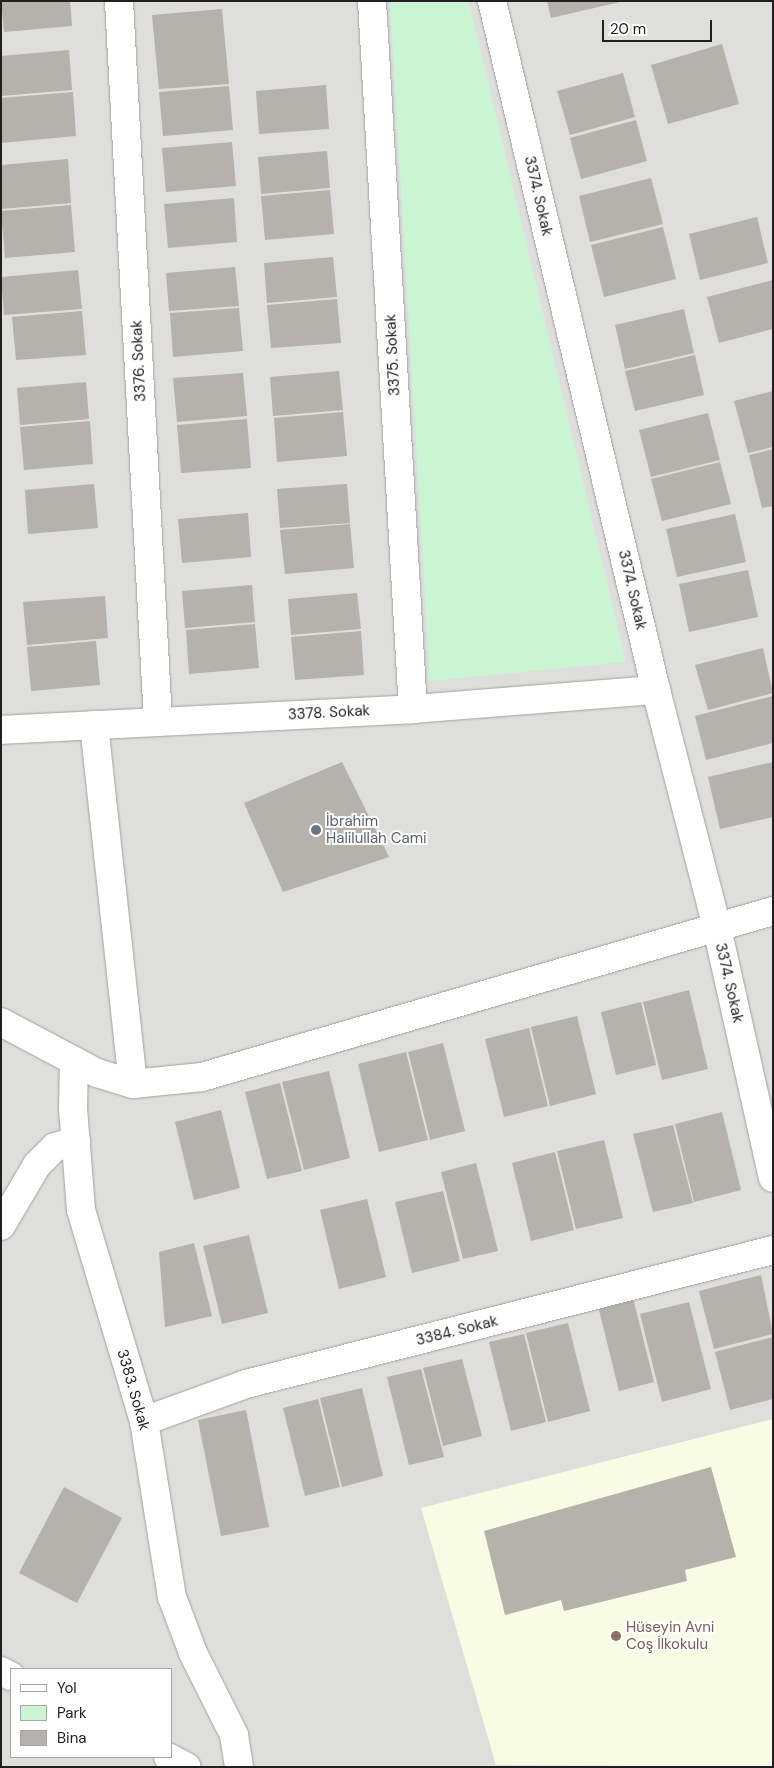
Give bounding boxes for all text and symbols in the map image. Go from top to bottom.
scale bar [604,10,714,42]
text: 20 m [610,19,646,39]
street label: 3374. Sokak [520,154,556,238]
street label: 3375. Sokak [382,314,404,396]
street label: 3376. Sokak [128,320,150,402]
street label: 3374. Sokak [614,548,650,632]
street label: 3378. Sokak [288,702,370,724]
place label: İbrahim Halilullah Cami [326,812,427,847]
marker: İbrahim Halilullah Cami [310,824,322,836]
street label: 3374. Sokak [711,941,747,1025]
street label: 3384. Sokak [414,1312,500,1350]
street label: 3383. Sokak [113,1347,153,1433]
place label: Hüseyin Avni Coş İlkokulu [626,1618,714,1653]
marker: Hüseyin Avni Coş İlkokulu [610,1630,622,1642]
legend [10,1668,172,1758]
text: Yol [57,1678,77,1698]
text: Park [57,1703,87,1723]
text: Bina [57,1728,86,1748]

